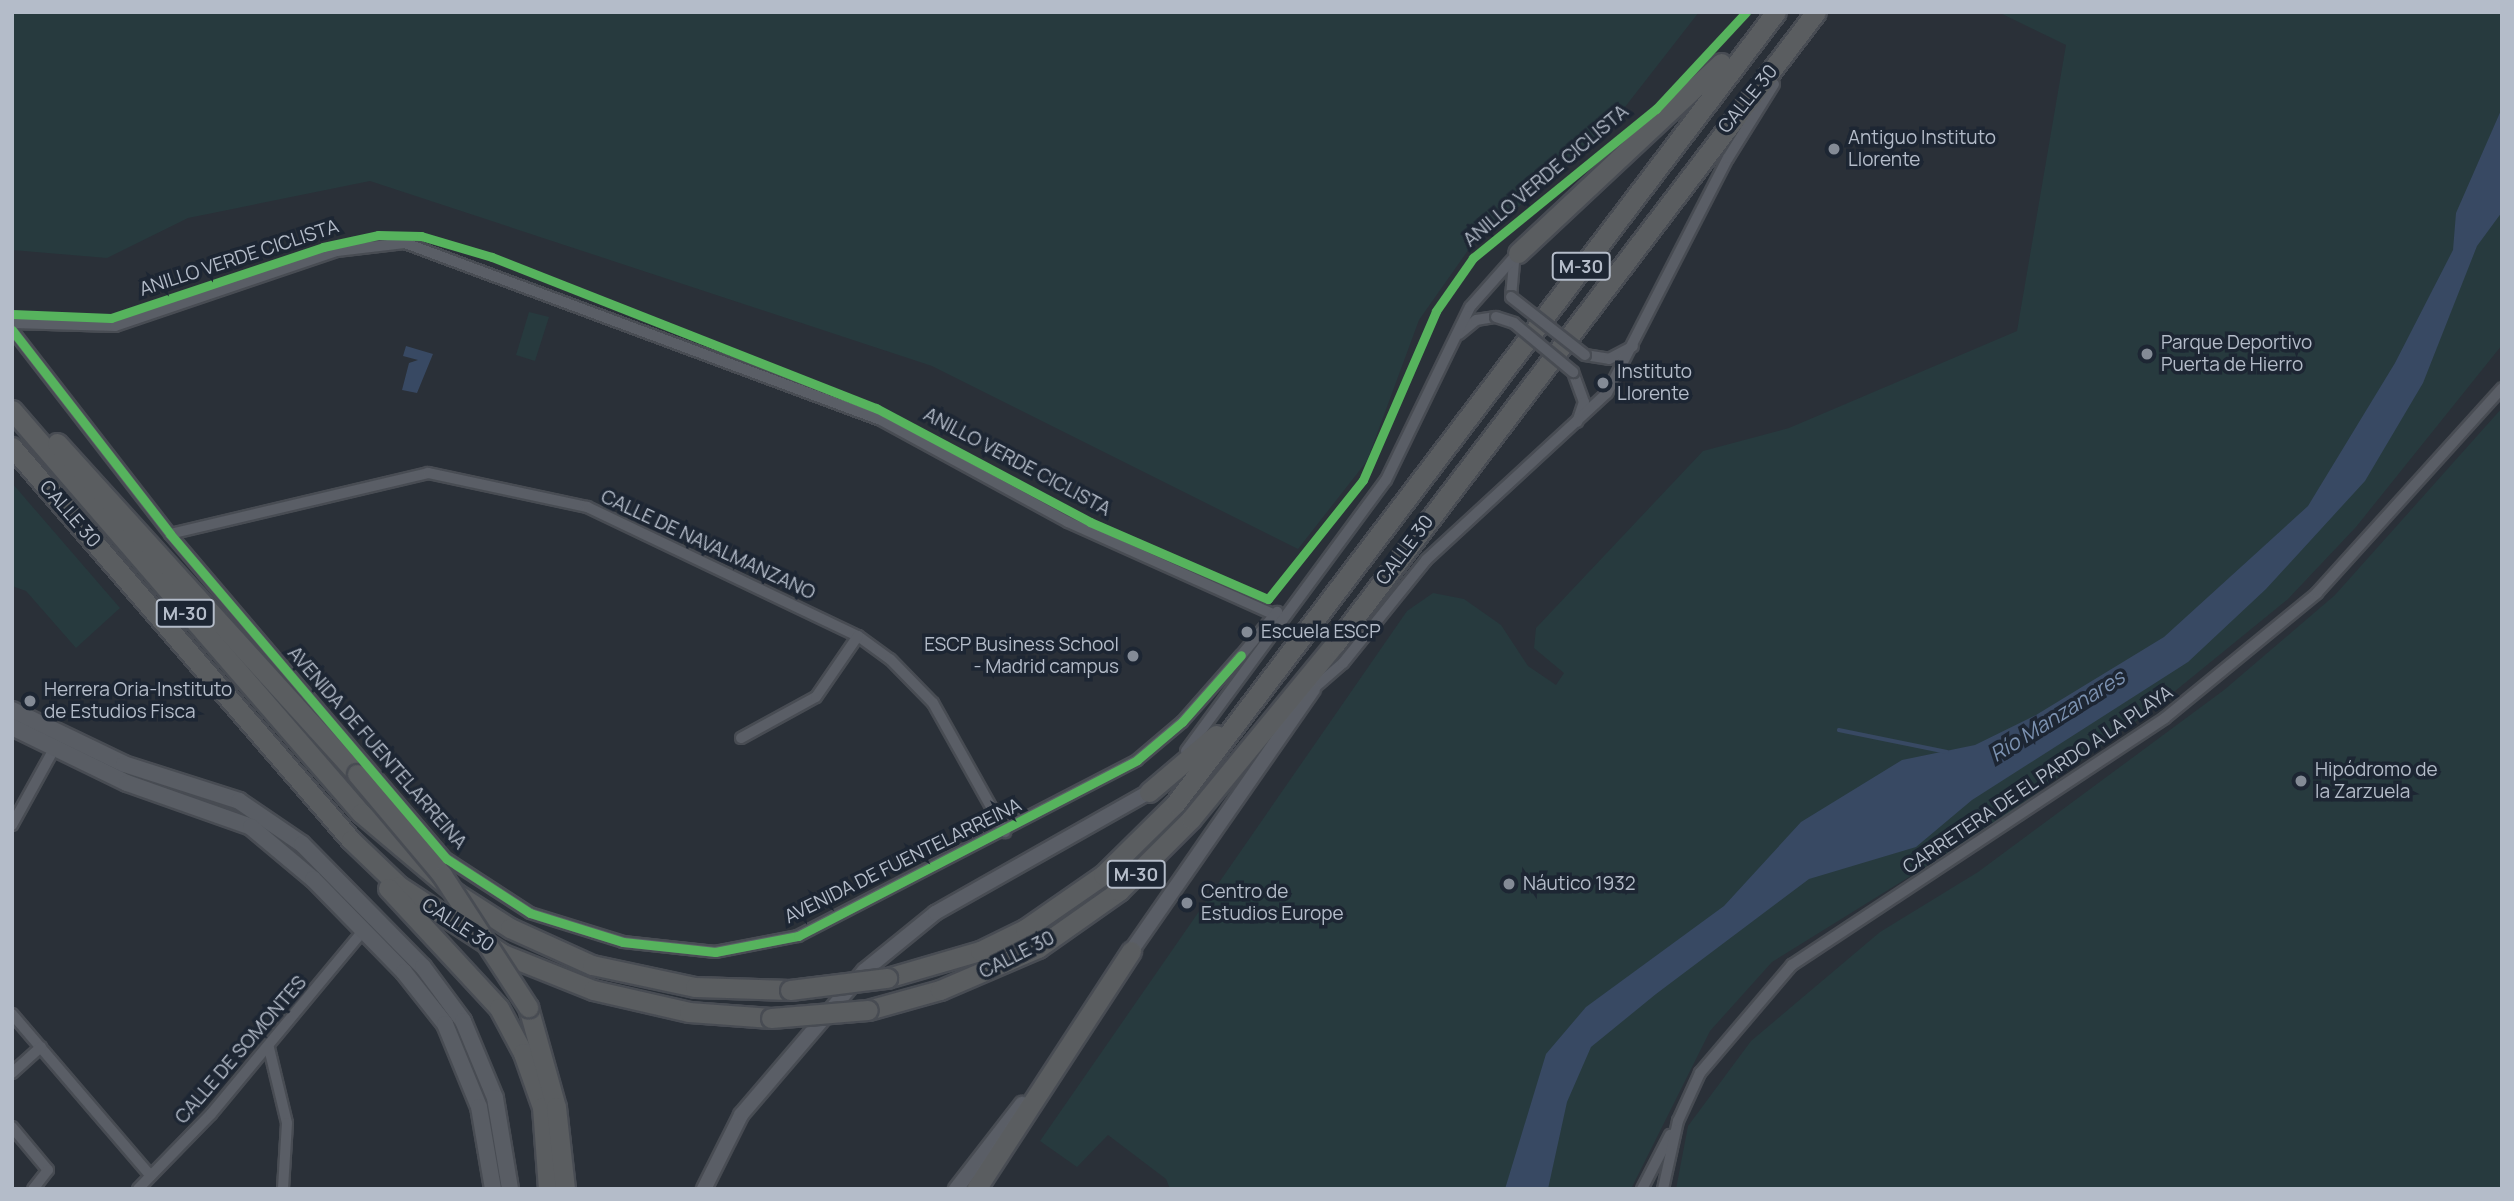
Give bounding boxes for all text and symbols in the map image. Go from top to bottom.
street label: CALLE 30 [1714,60,1782,138]
street label: ANILLO VERDE CICLISTA [1459,100,1633,252]
place label: Antiguo Instituto Llorente [1848,127,1996,171]
marker: Antiguo Instituto Llorente [1826,141,1842,157]
street label: ANILLO VERDE CICLISTA [136,215,342,301]
road number: M-30 [1551,252,1611,280]
place label: Parque Deportivo Puerta de Hierro [2161,332,2312,376]
marker: Parque Deportivo Puerta de Hierro [2139,346,2155,362]
place label: Instituto Llorente [1617,361,1692,405]
marker: Instituto Llorente [1595,375,1611,391]
street label: ANILLO VERDE CICLISTA [920,403,1114,521]
street label: CALLE 30 [35,476,105,552]
street label: CALLE DE NAVALMANZANO [597,485,819,605]
street label: CALLE 30 [1371,511,1439,589]
road number: M-30 [155,598,215,628]
place label: Escuela ESCP [1261,621,1381,643]
marker: Escuela ESCP [1239,624,1255,640]
place label: ESCP Business School - Madrid campus [924,634,1119,678]
street label: AVENIDA DE FUENTELARREINA [283,642,471,854]
marker: ESCP Business School - Madrid campus [1125,648,1141,664]
water label: Río Manzanares [1985,664,2129,766]
place label: Herrera Oria-Instituto de Estudios Fisca [44,679,232,723]
street label: CARRETERA DE EL PARDO A LA PLAYA [1898,681,2178,879]
marker: Herrera Oria-Instituto de Estudios Fisca [22,693,38,709]
place label: Hipódromo de la Zarzuela [2315,759,2438,803]
marker: Hipódromo de la Zarzuela [2293,773,2309,789]
street label: AVENIDA DE FUENTELARREINA [781,794,1025,928]
road number: M-30 [1106,860,1166,888]
place label: Náutico 1932 [1523,873,1636,895]
marker: Náutico 1932 [1501,876,1517,892]
place label: Centro de Estudios Europe [1201,881,1344,925]
street label: CALLE 30 [418,893,498,957]
marker: Centro de Estudios Europe [1179,895,1195,911]
street label: CALLE 30 [976,926,1058,984]
street label: CALLE DE SOMONTES [171,971,311,1129]

